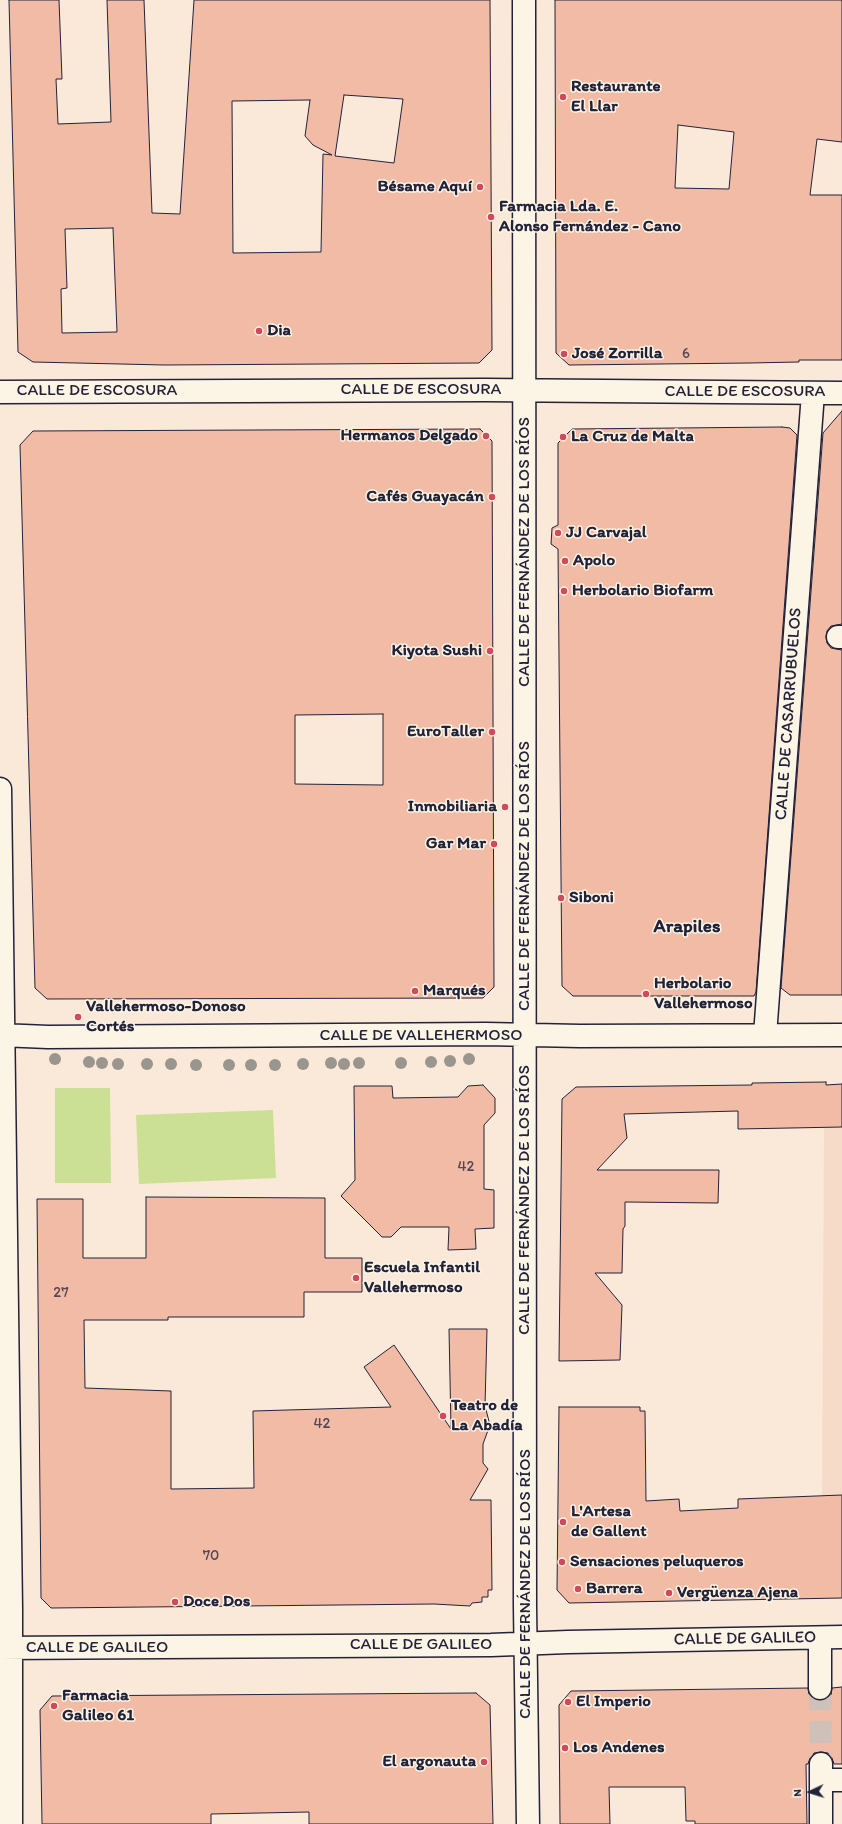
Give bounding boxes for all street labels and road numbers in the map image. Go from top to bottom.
street label: CALLE DE ESCOSURA [341,380,501,400]
street label: CALLE DE ESCOSURA [17,381,177,401]
street label: CALLE DE ESCOSURA [665,382,825,402]
street label: CALLE DE FERNÁNDEZ DE LOS RÍOS [515,417,535,687]
street label: CALLE DE CASARRUBUELOS [771,607,807,821]
street label: CALLE DE FERNÁNDEZ DE LOS RÍOS [515,741,535,1011]
street label: CALLE DE VALLEHERMOSO [319,1026,523,1046]
street label: CALLE DE FERNÁNDEZ DE LOS RÍOS [515,1065,535,1335]
street label: CALLE DE FERNÁNDEZ DE LOS RÍOS [516,1449,536,1719]
street label: CALLE DE GALILEO [674,1628,816,1650]
street label: CALLE DE GALILEO [350,1635,492,1655]
street label: CALLE DE GALILEO [26,1638,168,1658]

